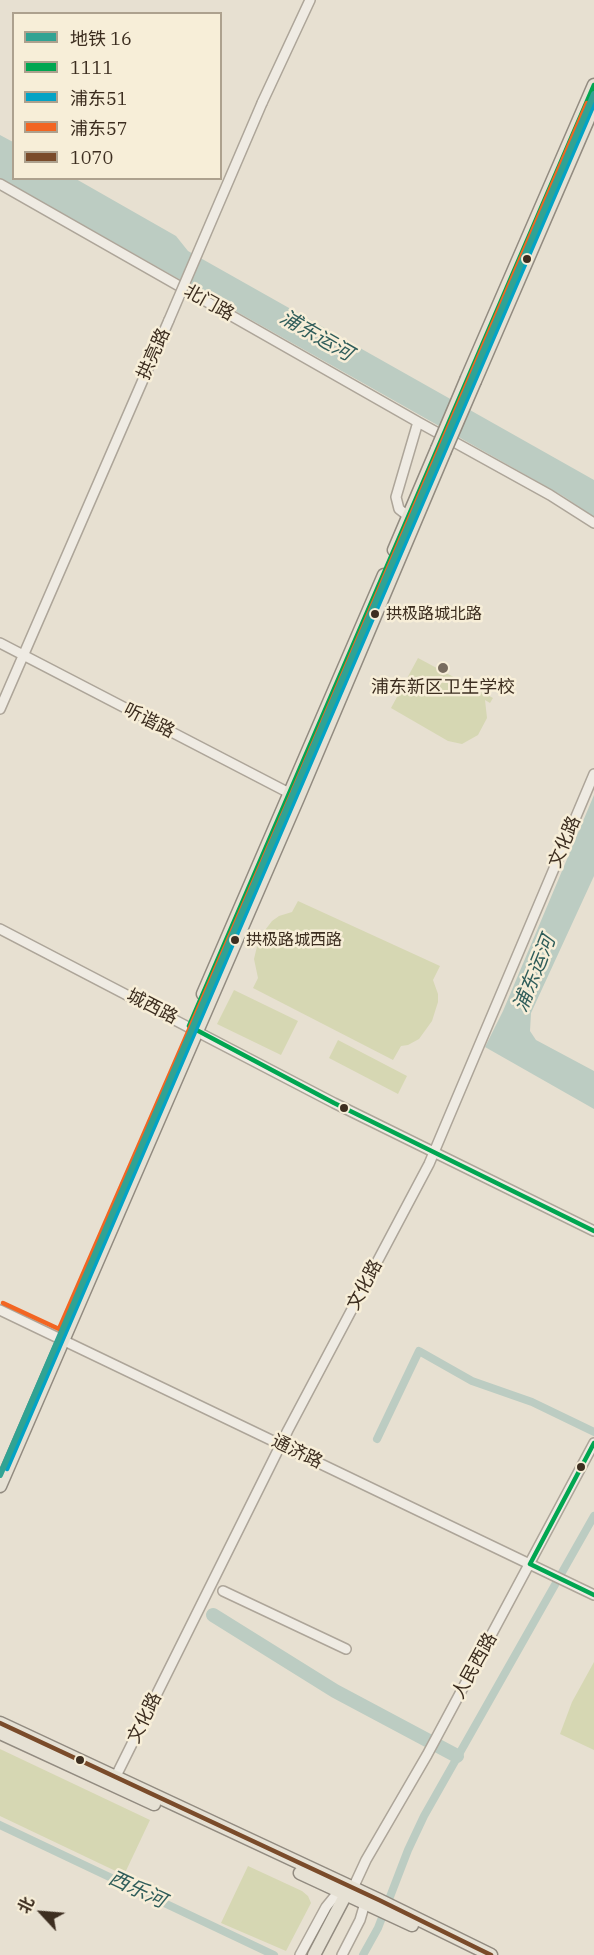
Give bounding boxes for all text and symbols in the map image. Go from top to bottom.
legend [12,12,222,180]
text: 地铁 16 [70,27,132,50]
text: 1111 [70,56,113,79]
text: 浦东51 [70,87,128,110]
text: 浦东57 [70,117,128,140]
text: 1070 [70,146,113,169]
unlabelled marker [521,253,533,265]
street label: 北门路 [180,280,238,326]
water label: 浦东运河 [275,306,357,366]
street label: 拱亮路 [133,325,175,383]
place label: 拱极路城北路 [386,604,482,624]
marker: 拱极路城北路 [369,608,381,620]
marker: 浦东新区卫生学校 [436,661,450,675]
place label: 浦东新区卫生学校 [371,677,515,699]
street label: 听谐路 [120,699,178,743]
street label: 文化路 [545,813,585,871]
place label: 拱极路城西路 [246,930,342,950]
water label: 浦东运河 [509,932,561,1016]
marker: 拱极路城西路 [229,934,241,946]
street label: 城西路 [123,985,181,1029]
unlabelled marker [338,1102,350,1114]
street label: 文化路 [343,1256,387,1314]
street label: 通济路 [268,1430,326,1474]
unlabelled marker [575,1461,587,1473]
street label: 人民西路 [448,1629,502,1703]
street label: 文化路 [123,1689,167,1747]
unlabelled marker [74,1754,86,1766]
water label: 西乐河 [105,1866,169,1914]
north arrow [12,1883,72,1943]
text: 北 [13,1894,38,1917]

